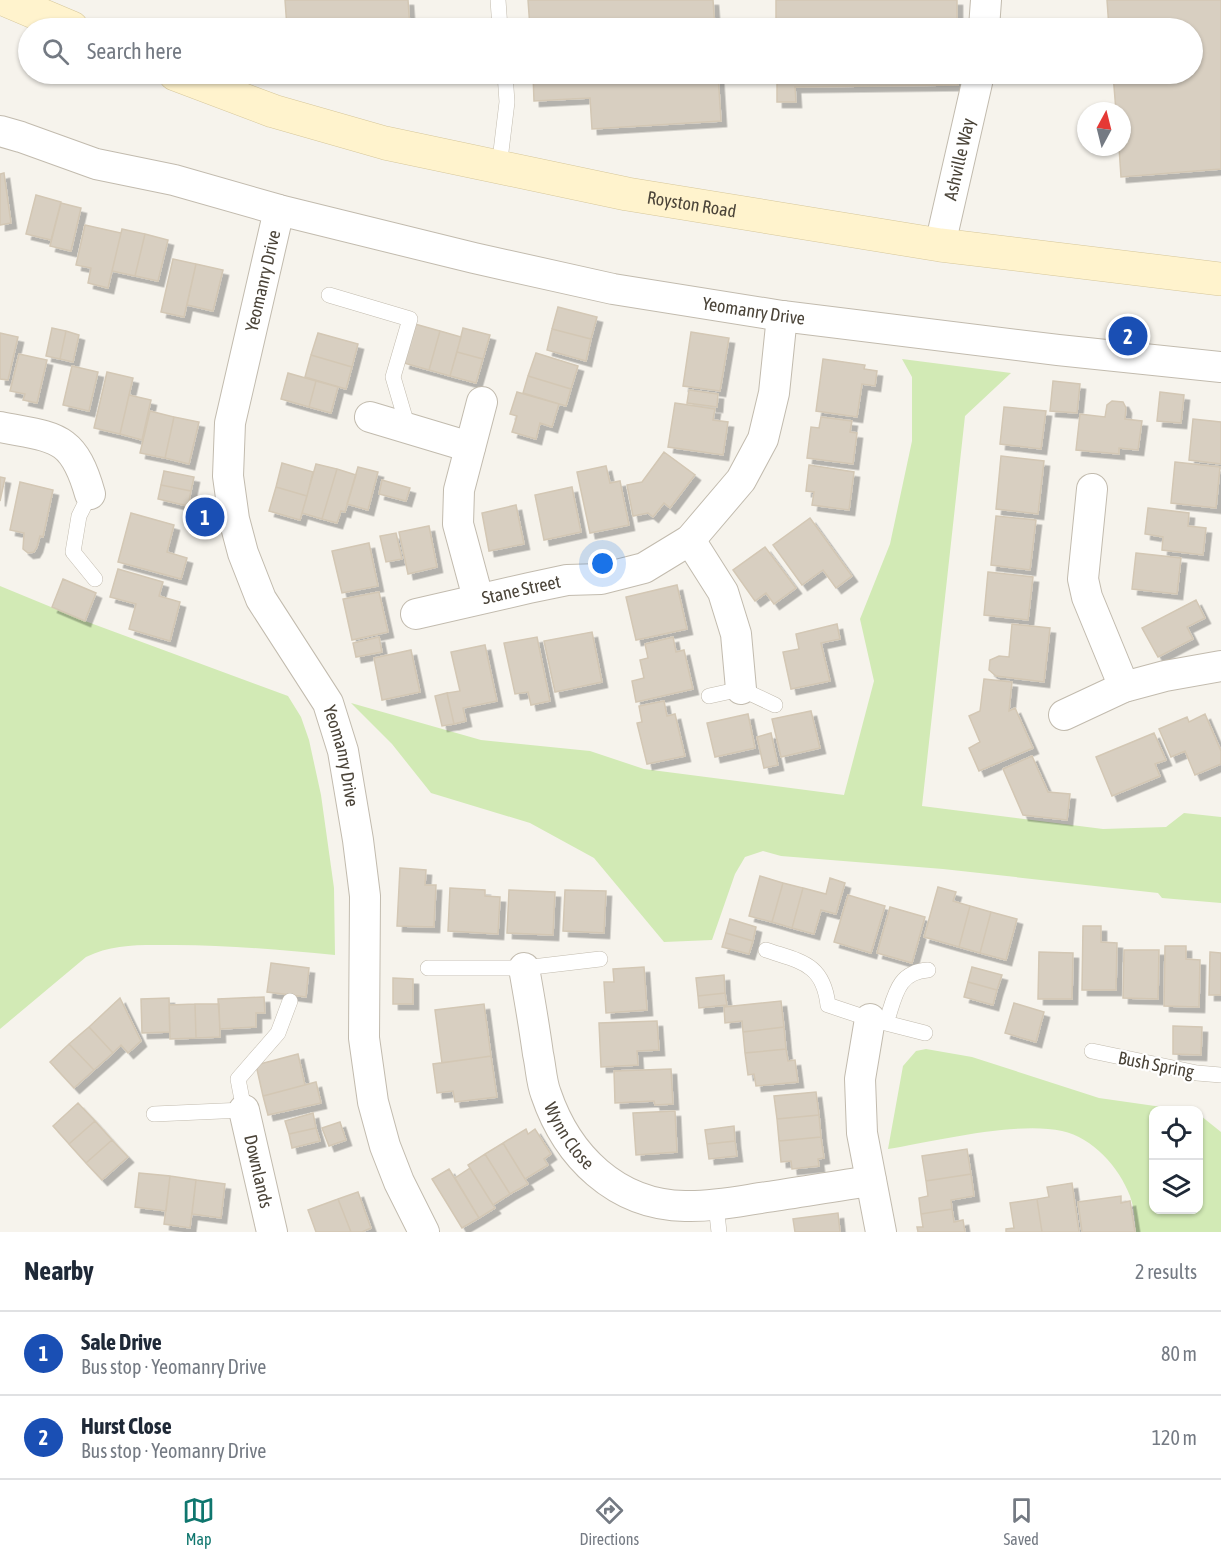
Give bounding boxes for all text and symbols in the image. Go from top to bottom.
search box [18,18,1203,84]
icon: search [39,35,72,68]
text: Search here [87,38,182,64]
north arrow [1077,102,1131,156]
street label: Ashville Way [940,116,979,202]
street label: Royston Road [646,186,738,222]
street label: Yeomanry Drive [241,228,284,334]
street label: Yeomanry Drive [701,292,806,329]
pin: 2 [1108,314,1148,358]
pin: 1 [186,494,224,540]
your location [588,549,617,578]
street label: Stane Street [480,571,562,609]
street label: Yeomanry Drive [319,702,363,808]
street label: Bush Spring [1116,1047,1196,1082]
street label: Wynn Close [540,1099,599,1174]
map controls [1149,1106,1203,1214]
button: locate [1149,1106,1203,1160]
street label: Downlands [240,1133,277,1210]
button: layers [1149,1160,1203,1214]
text: Nearby [24,1256,94,1286]
text: 2 results [1135,1260,1197,1283]
text: Sale Drive [81,1329,162,1355]
text: 1 [39,1342,48,1365]
text: 80 m [1161,1342,1197,1365]
text: Bus stop · Yeomanry Drive [81,1355,266,1378]
text: Hurst Close [81,1413,172,1439]
text: 2 [39,1426,48,1449]
text: 120 m [1152,1426,1197,1449]
text: Bus stop · Yeomanry Drive [81,1439,266,1462]
tab: Map [182,1494,215,1548]
tab: Directions [579,1494,639,1548]
tab: Saved [1003,1494,1039,1548]

